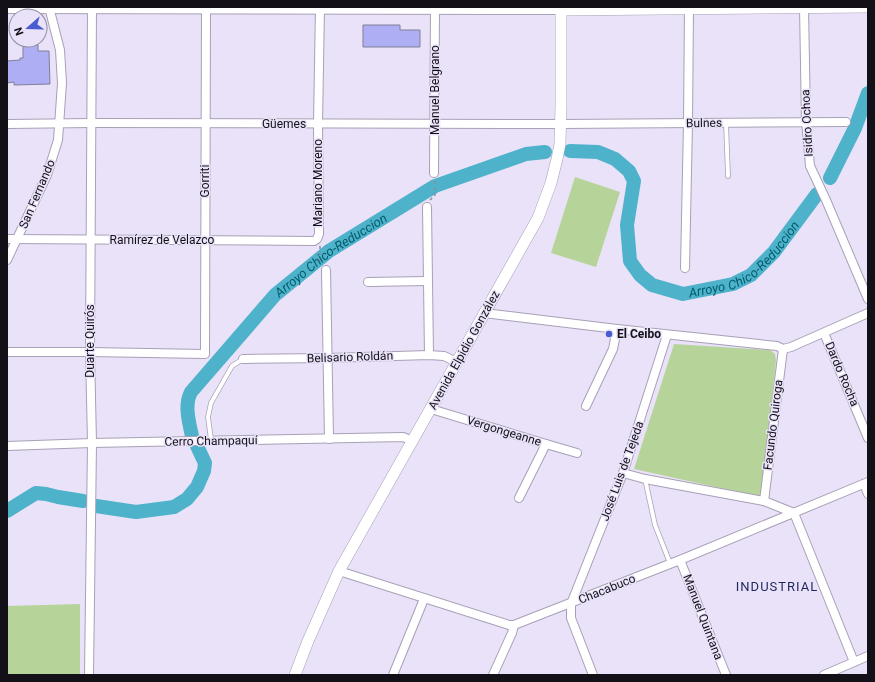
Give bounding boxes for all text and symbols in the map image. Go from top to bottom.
north arrow [8,8,48,48]
text: N [12,25,27,37]
street label: Manuel Belgrano [428,45,442,135]
street label: Isidro Ochoa [798,89,816,157]
street label: Bulnes [686,116,722,130]
street label: Güemes [262,117,306,131]
street label: Mariano Moreno [311,139,325,227]
street label: San Fernando [16,157,58,231]
street label: Gorriti [198,164,212,197]
water label: Arroyo Chico-Reduccion [271,210,390,301]
water label: Arroyo Chico-Reduccion [686,218,802,301]
street label: Ramírez de Velazco [110,233,215,247]
street label: Avenida Elpidio González [425,288,503,412]
street label: Duarte Quirós [83,304,97,378]
place label: El Ceibo [617,327,661,341]
marker: El Ceibo [604,329,614,339]
street label: Dardo Rocha [822,340,862,408]
street label: Belisario Roldán [307,348,393,366]
street label: Facundo Quiroga [761,379,785,471]
street label: Vergongeanne [465,413,543,449]
street label: José Luis de Tejeda [597,419,647,523]
street label: Cerro Champaquí [164,433,259,449]
street label: Chacabuco [576,571,638,607]
street label: Manuel Quintana [680,572,726,662]
district label: INDUSTRIAL [736,579,818,594]

